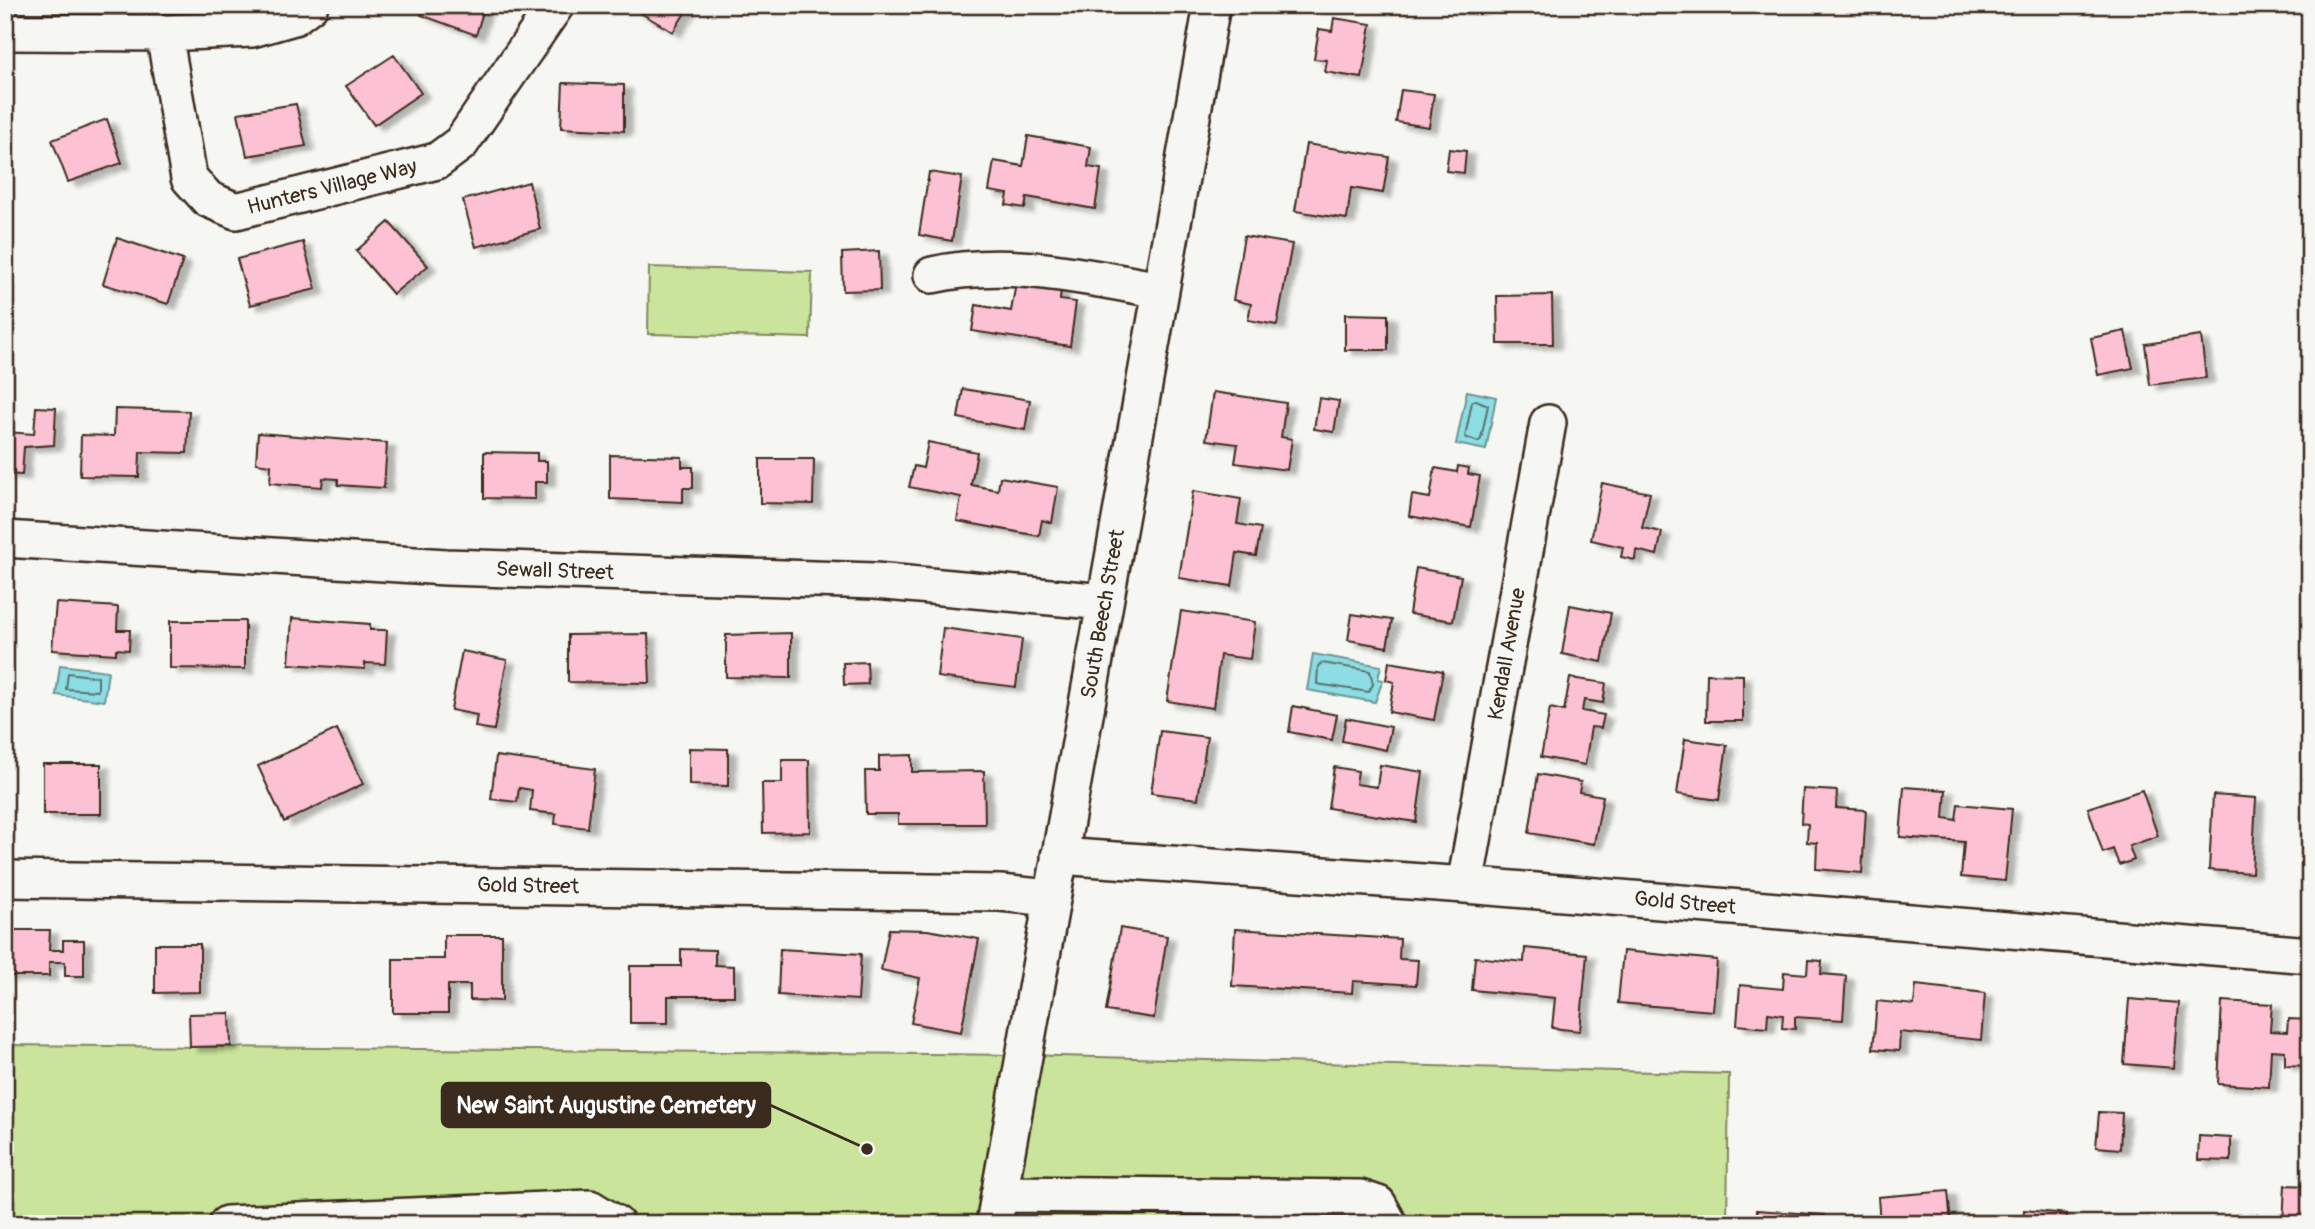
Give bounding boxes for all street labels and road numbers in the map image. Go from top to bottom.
street label: Hunters Village Way [244,153,420,221]
street label: South Beech Street [1075,527,1131,701]
street label: Sewall Street [496,555,615,587]
street label: Kendall Avenue [1482,585,1532,722]
street label: Gold Street [477,872,580,900]
street label: Gold Street [1633,885,1738,921]

